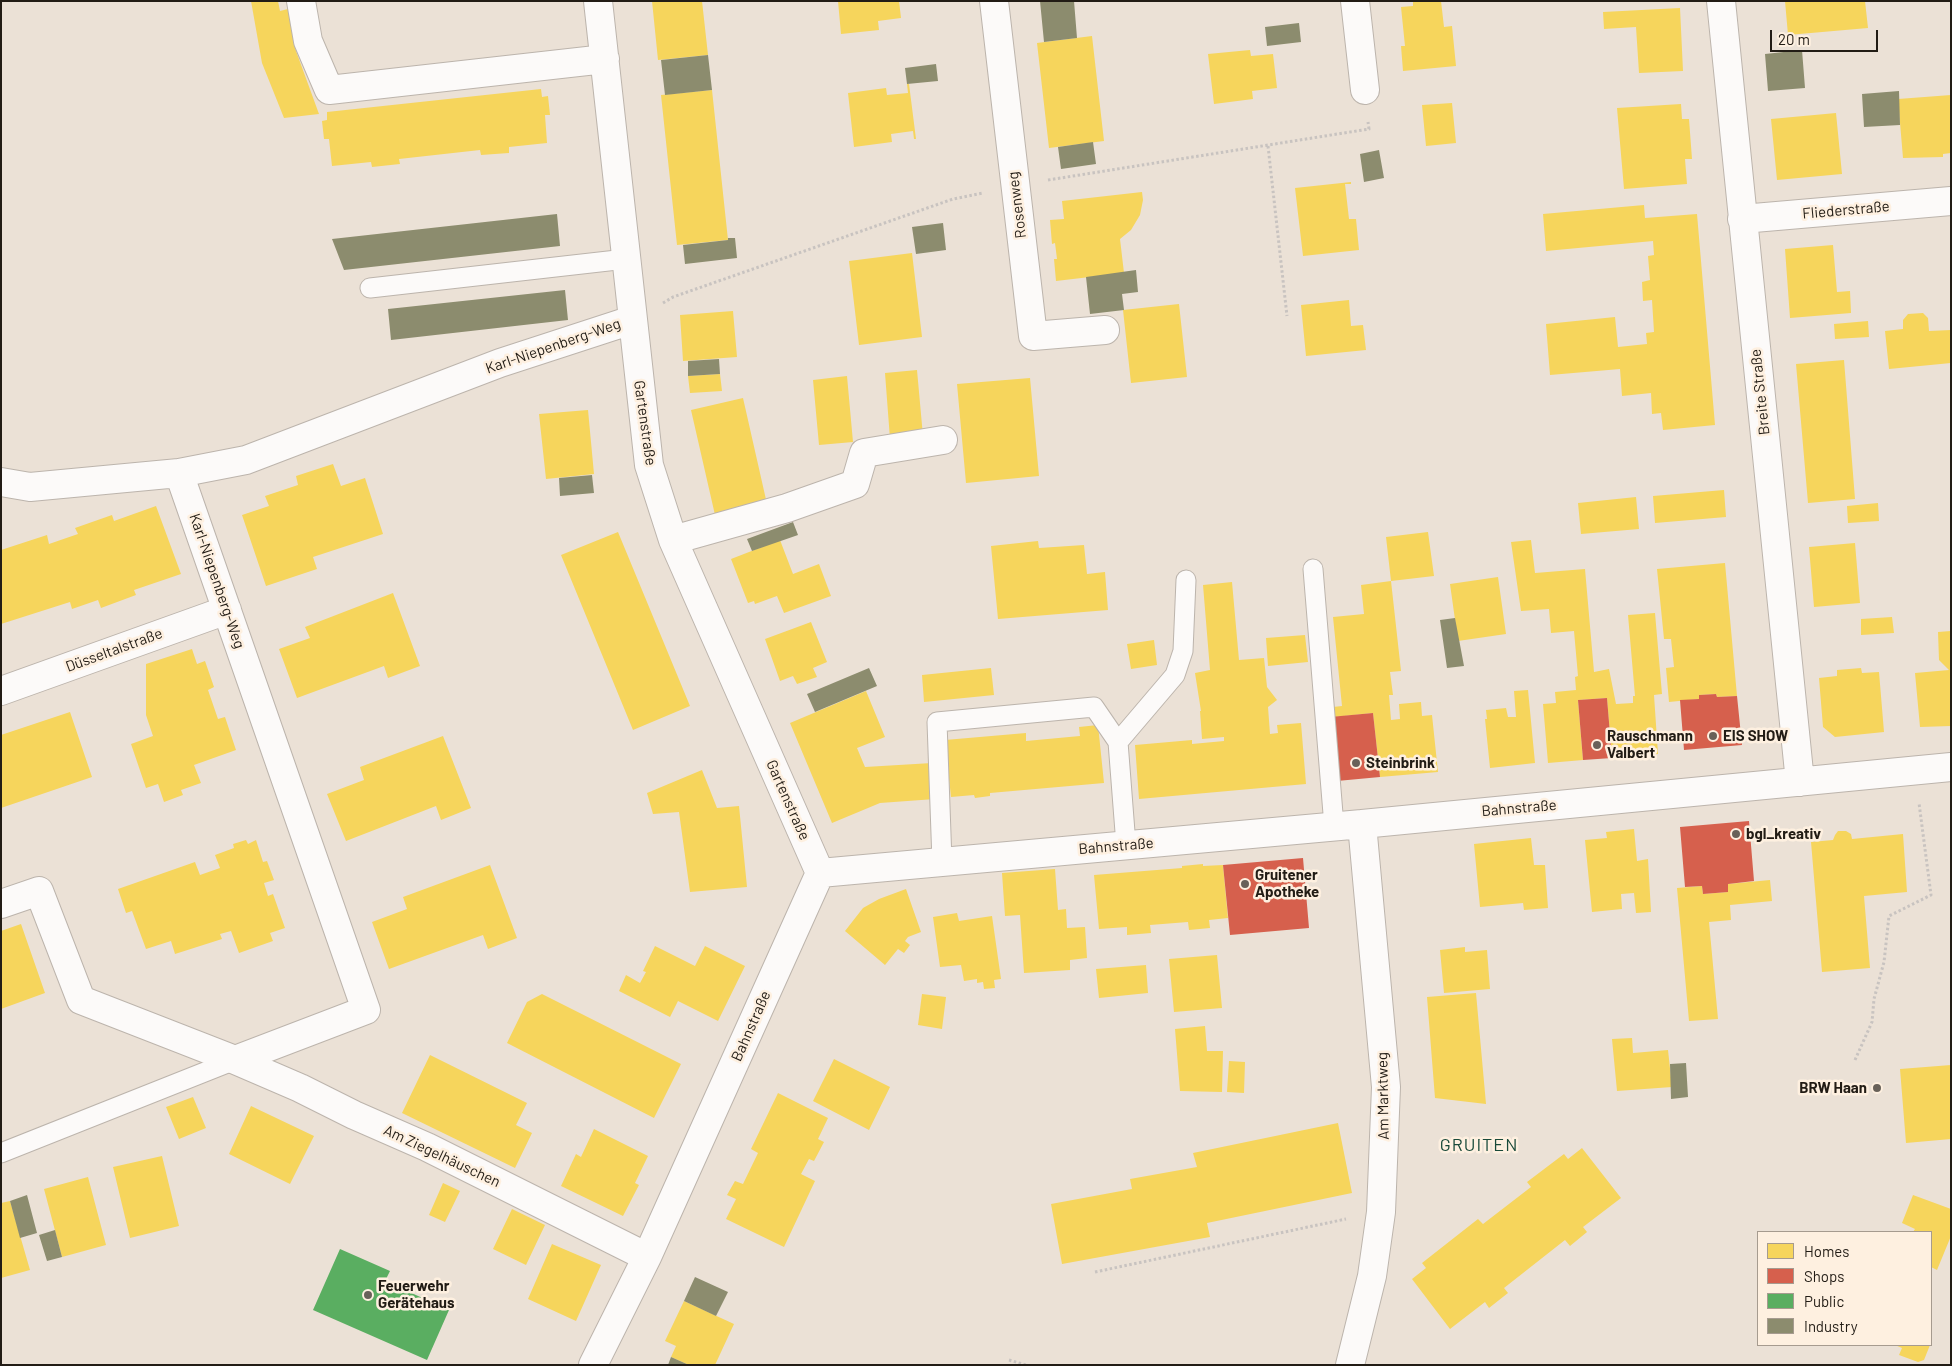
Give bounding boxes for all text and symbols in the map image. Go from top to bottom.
scale bar [1772,20,1880,52]
text: 20 m [1778,30,1810,48]
street label: Rosenweg [1004,171,1030,239]
street label: Fliederstraße [1802,197,1890,223]
street label: Karl-Niepenberg-Weg [483,314,623,378]
street label: Breite Straße [1747,348,1773,436]
street label: Gartenstraße [630,379,660,467]
street label: Karl-Niepenberg-Weg [185,511,249,651]
street label: Düsseltalstraße [63,624,165,676]
place label: Rauschmann Valbert [1607,727,1693,762]
place label: EIS SHOW [1723,727,1788,745]
marker: EIS SHOW [1707,730,1719,742]
marker: Rauschmann Valbert [1591,739,1603,751]
place label: Steinbrink [1366,754,1435,772]
street label: Gartenstraße [762,757,814,843]
marker: Steinbrink [1350,757,1362,769]
street label: Bahnstraße [1481,796,1557,820]
place label: bgl_kreativ [1746,825,1821,843]
marker: bgl_kreativ [1730,828,1742,840]
street label: Bahnstraße [1078,834,1154,858]
place label: Gruitener Apotheke [1255,866,1319,901]
marker: Gruitener Apotheke [1239,878,1251,890]
street label: Bahnstraße [727,988,775,1064]
street label: Am Marktweg [1373,1052,1393,1140]
place label: BRW Haan [1799,1079,1867,1097]
marker: BRW Haan [1871,1082,1883,1094]
street label: Am Ziegelhäuschen [381,1121,503,1191]
district label: GRUITEN [1439,1134,1519,1156]
legend [1757,1231,1932,1346]
text: Homes [1804,1242,1849,1260]
text: Shops [1804,1267,1844,1285]
place label: Feuerwehr Gerätehaus [378,1277,455,1312]
marker: Feuerwehr Gerätehaus [362,1289,374,1301]
text: Public [1804,1292,1844,1310]
text: Industry [1804,1317,1858,1335]

